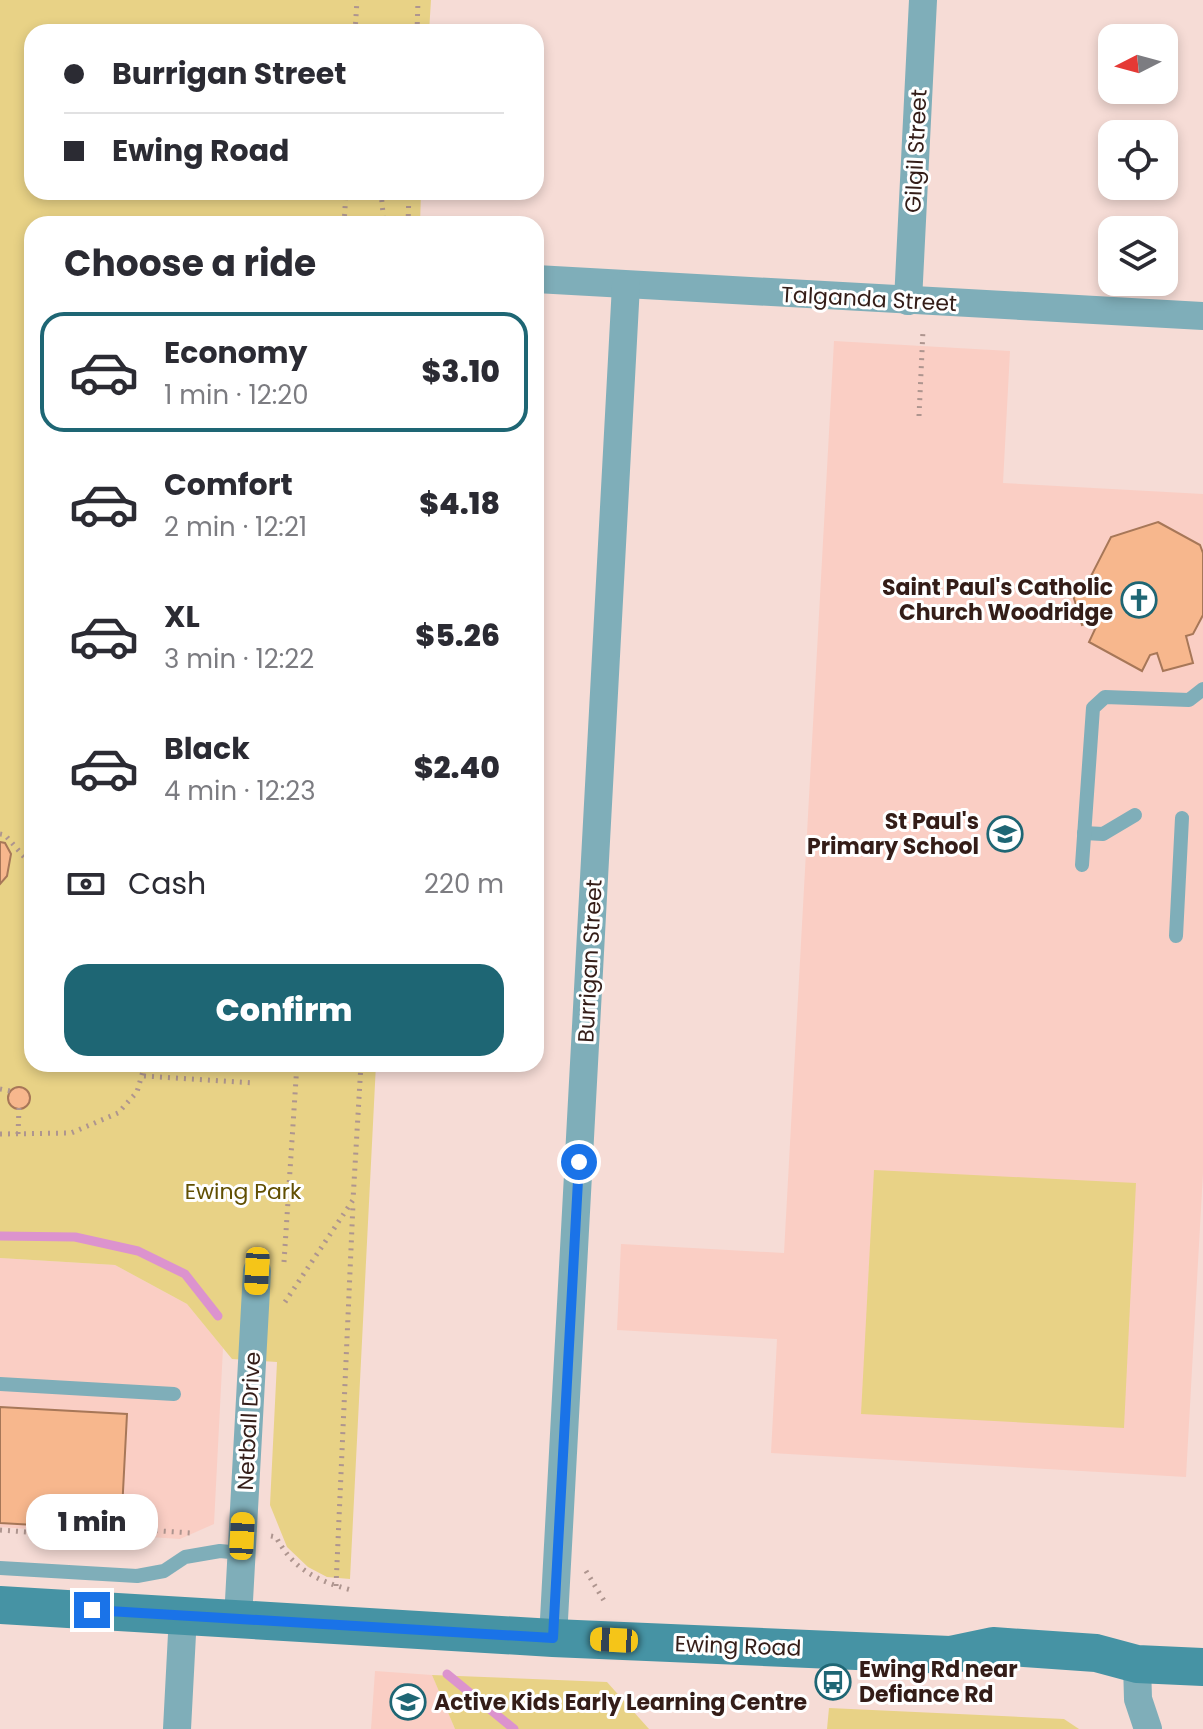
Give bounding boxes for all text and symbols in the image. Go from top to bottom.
north arrow [1098,24,1178,104]
map controls [1098,24,1178,296]
text: Burrigan Street [112,52,346,95]
street label: Gilgil Street [897,88,935,214]
button: locate [1098,120,1178,200]
text: Ewing Road [112,129,289,172]
button: layers [1098,216,1178,296]
text: Choose a ride [64,238,316,289]
street label: Talganda Street [780,279,958,319]
text: Economy [164,331,308,374]
icon: car [68,336,140,408]
text: $3.10 [422,350,500,393]
text: 1 min · 12:20 [164,377,309,413]
text: Comfort [164,463,293,506]
icon: car [68,468,140,540]
text: $4.18 [419,482,500,525]
text: 2 min · 12:21 [164,509,307,545]
place label: Saint Paul's Catholic Church Woodridge [882,572,1113,628]
church icon: Saint Paul's Catholic Church Woodridge [1120,581,1158,619]
text: XL [164,595,200,638]
icon: car [68,600,140,672]
text: $5.26 [415,614,500,657]
text: 3 min · 12:22 [164,641,314,677]
text: Black [164,727,250,770]
icon: car [68,732,140,804]
text: $2.40 [414,746,500,789]
text: 4 min · 12:23 [164,773,316,809]
place label: St Paul's Primary School [807,806,979,862]
school or university icon: St Paul's Primary School [986,815,1024,853]
icon: cash [64,862,108,906]
text: Cash [128,862,206,905]
text: 220 m [424,866,504,902]
street label: Burrigan Street [570,879,610,1043]
button: Confirm [64,964,504,1056]
route start [561,1144,597,1180]
park label: Ewing Park [185,1176,302,1207]
car [244,1246,270,1296]
street label: Netball Drive [230,1351,268,1491]
callout: 1 min [26,1494,158,1550]
text: 1 min [58,1504,126,1540]
car [229,1511,255,1561]
route end [74,1592,110,1628]
car [589,1627,639,1653]
street label: Ewing Road [674,1628,802,1664]
place label: Ewing Rd near Defiance Rd [859,1654,1018,1710]
bus stop icon: Ewing Rd near Defiance Rd [814,1663,852,1701]
school or university icon: Active Kids Early Learning Centre [389,1683,427,1721]
place label: Active Kids Early Learning Centre [434,1687,807,1718]

